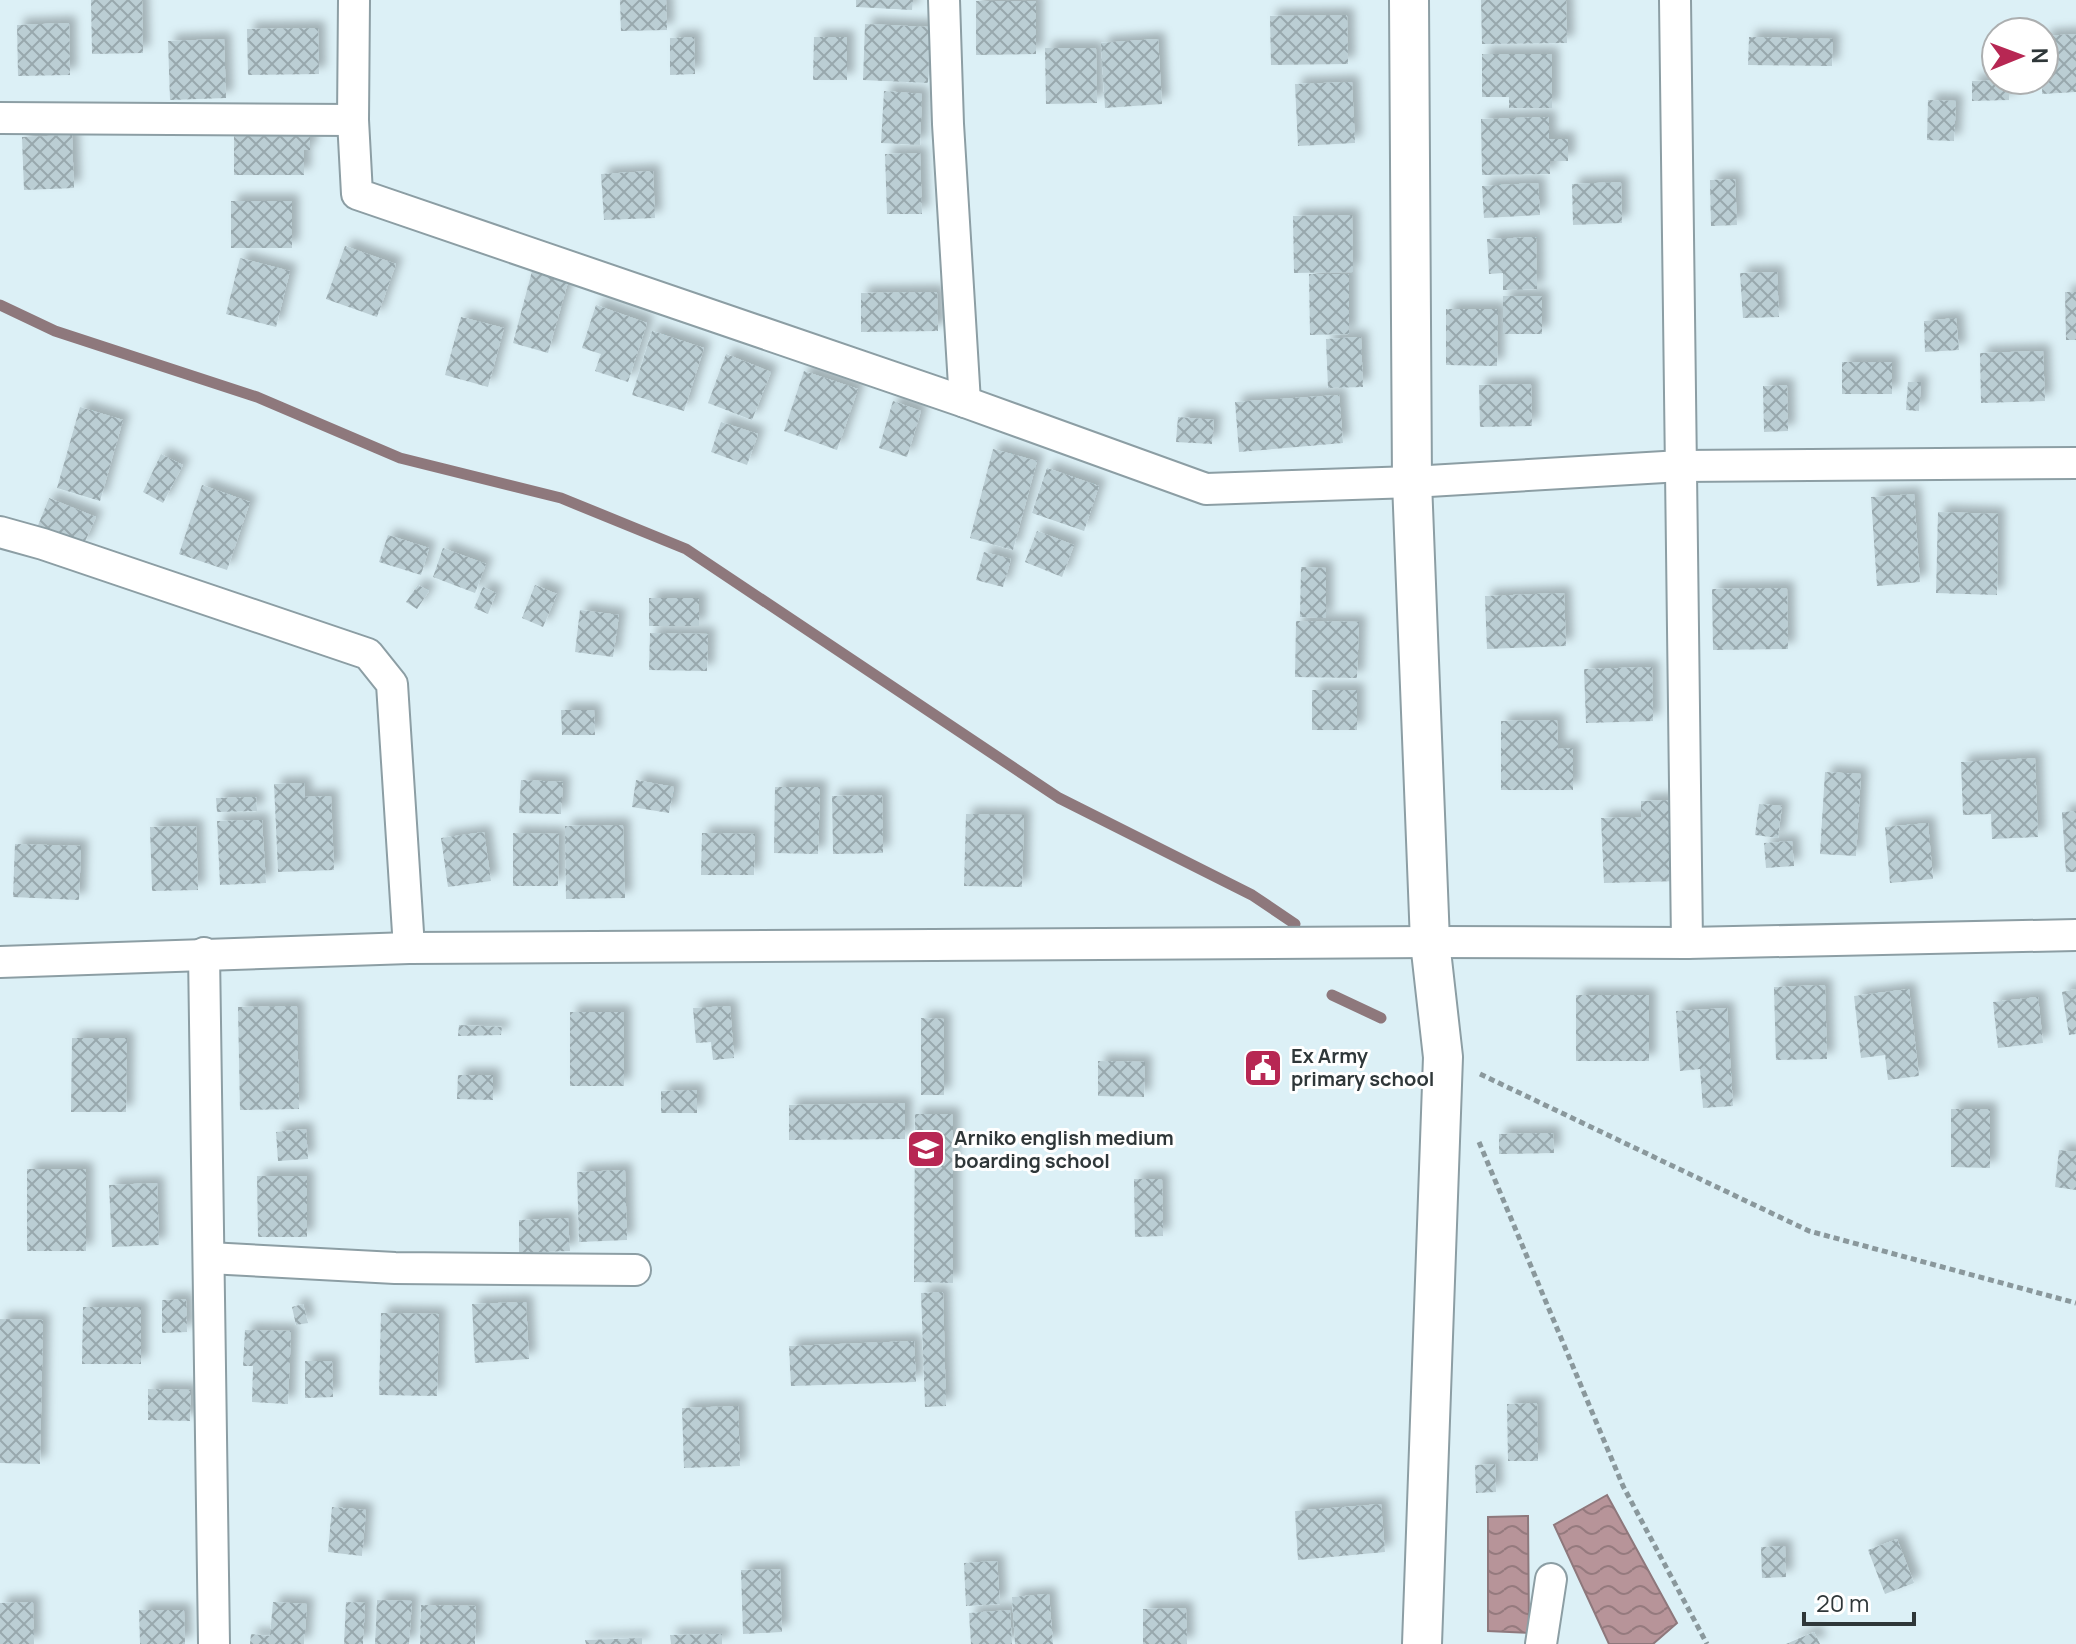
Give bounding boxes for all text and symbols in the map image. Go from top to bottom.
north arrow [1980,16,2060,96]
text: N [2025,47,2055,64]
place label: Ex Army primary school [1291,1042,1434,1092]
public building icon: Ex Army primary school [1242,1047,1284,1089]
place label: Arniko english medium boarding school [954,1124,1174,1174]
school or university icon: Arniko english medium boarding school [905,1128,947,1170]
scale bar [1804,1576,1914,1626]
text: 20 m [1816,1586,1869,1619]

